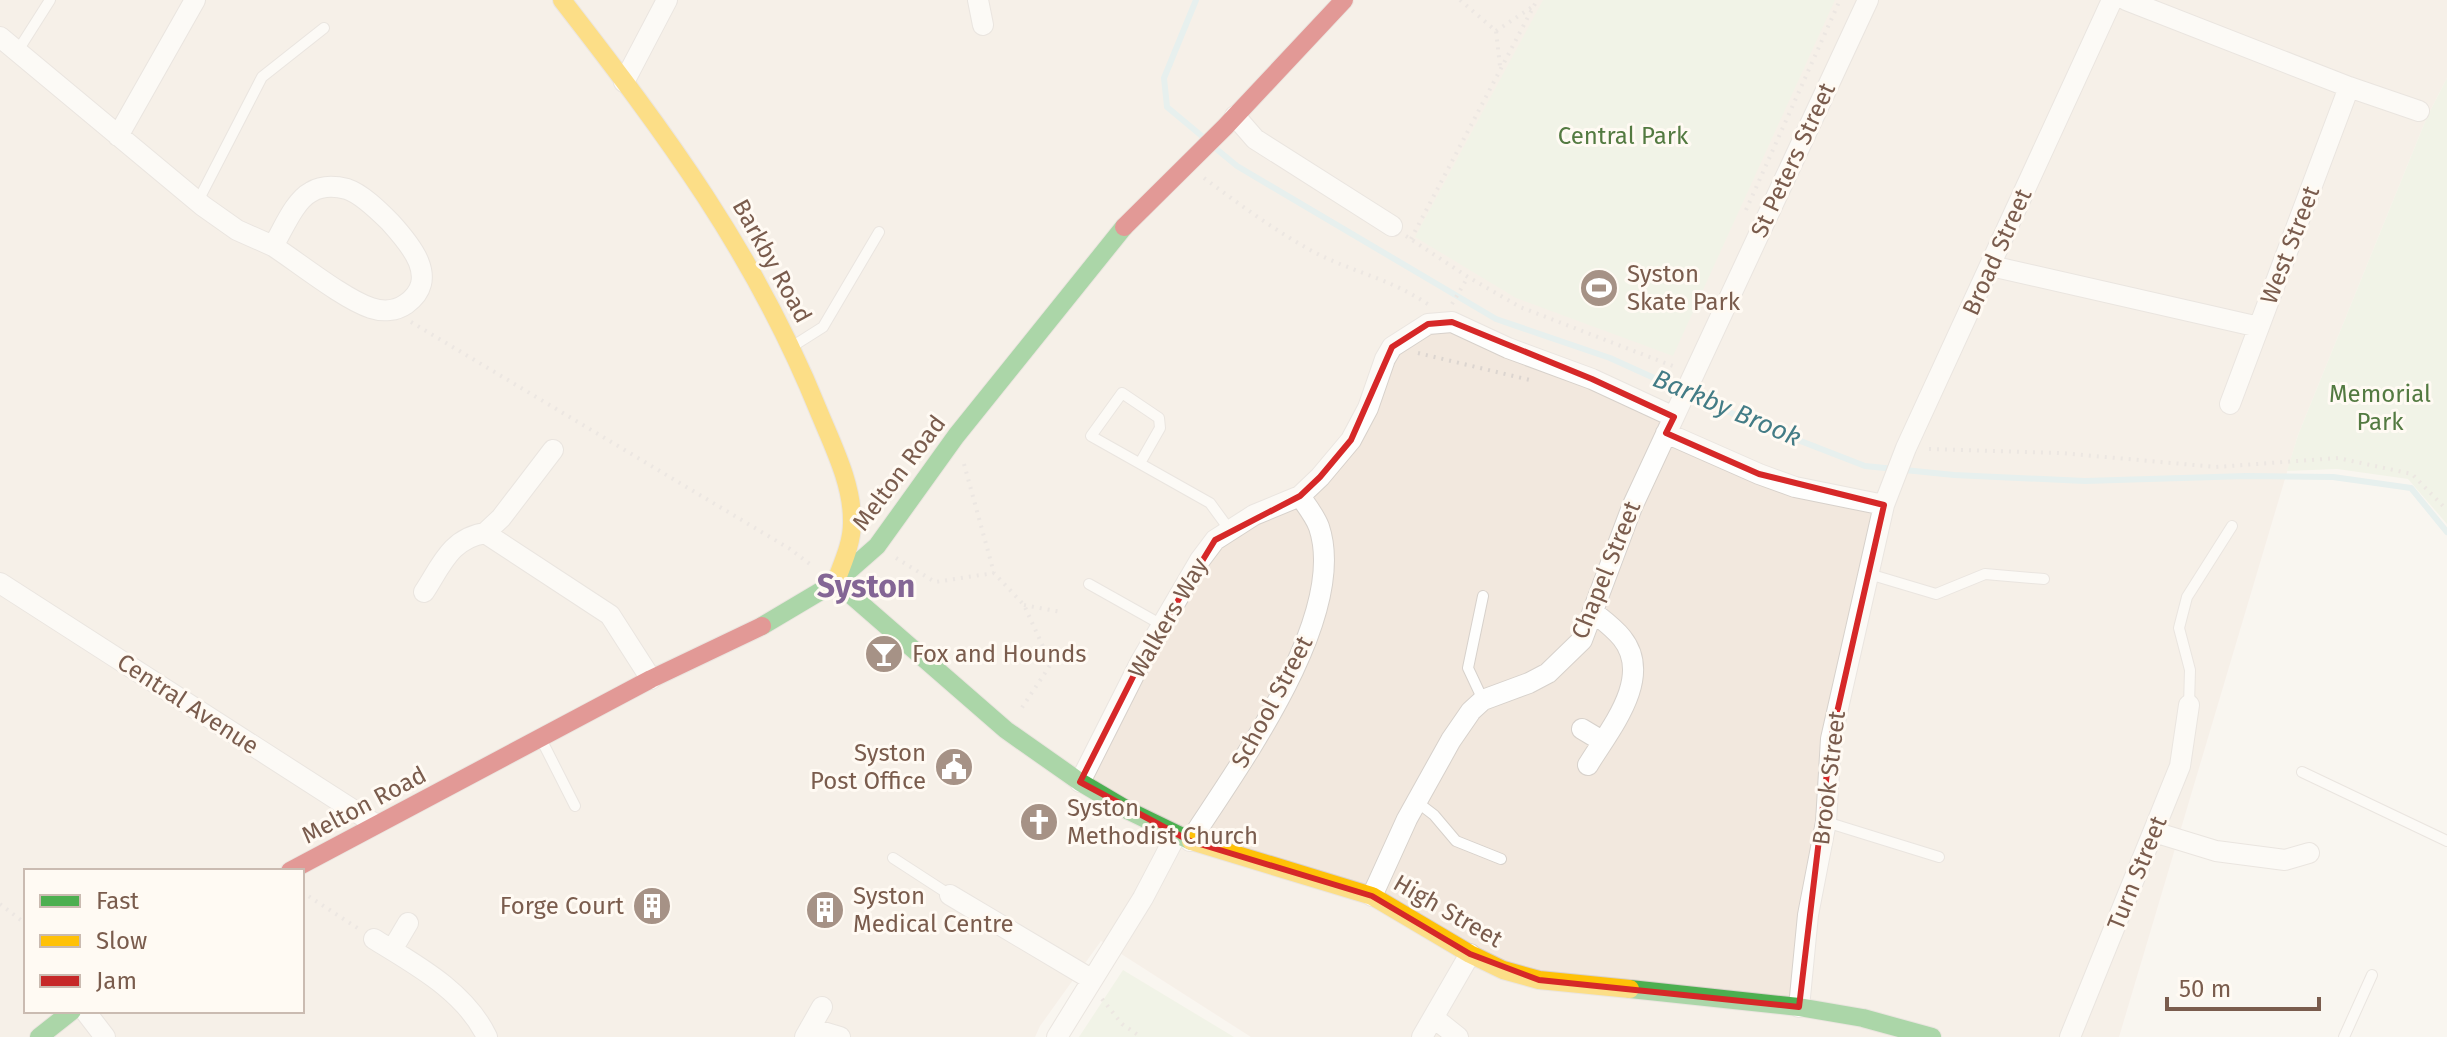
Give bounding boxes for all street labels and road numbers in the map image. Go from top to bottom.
street label: St Peters Street [1745,78,1841,242]
street label: West Street [2255,182,2325,308]
street label: Broad Street [1957,184,2038,320]
street label: Barkby Road [727,194,817,328]
street label: Melton Road [847,410,951,536]
street label: Chapel Street [1566,497,1646,643]
street label: Walkers Way [1122,553,1214,683]
street label: School Street [1226,631,1319,773]
street label: Central Avenue [112,648,264,760]
street label: Brook Street [1807,709,1851,847]
street label: Melton Road [297,761,431,849]
street label: Turn Street [2102,812,2173,934]
street label: High Street [1389,869,1508,954]

